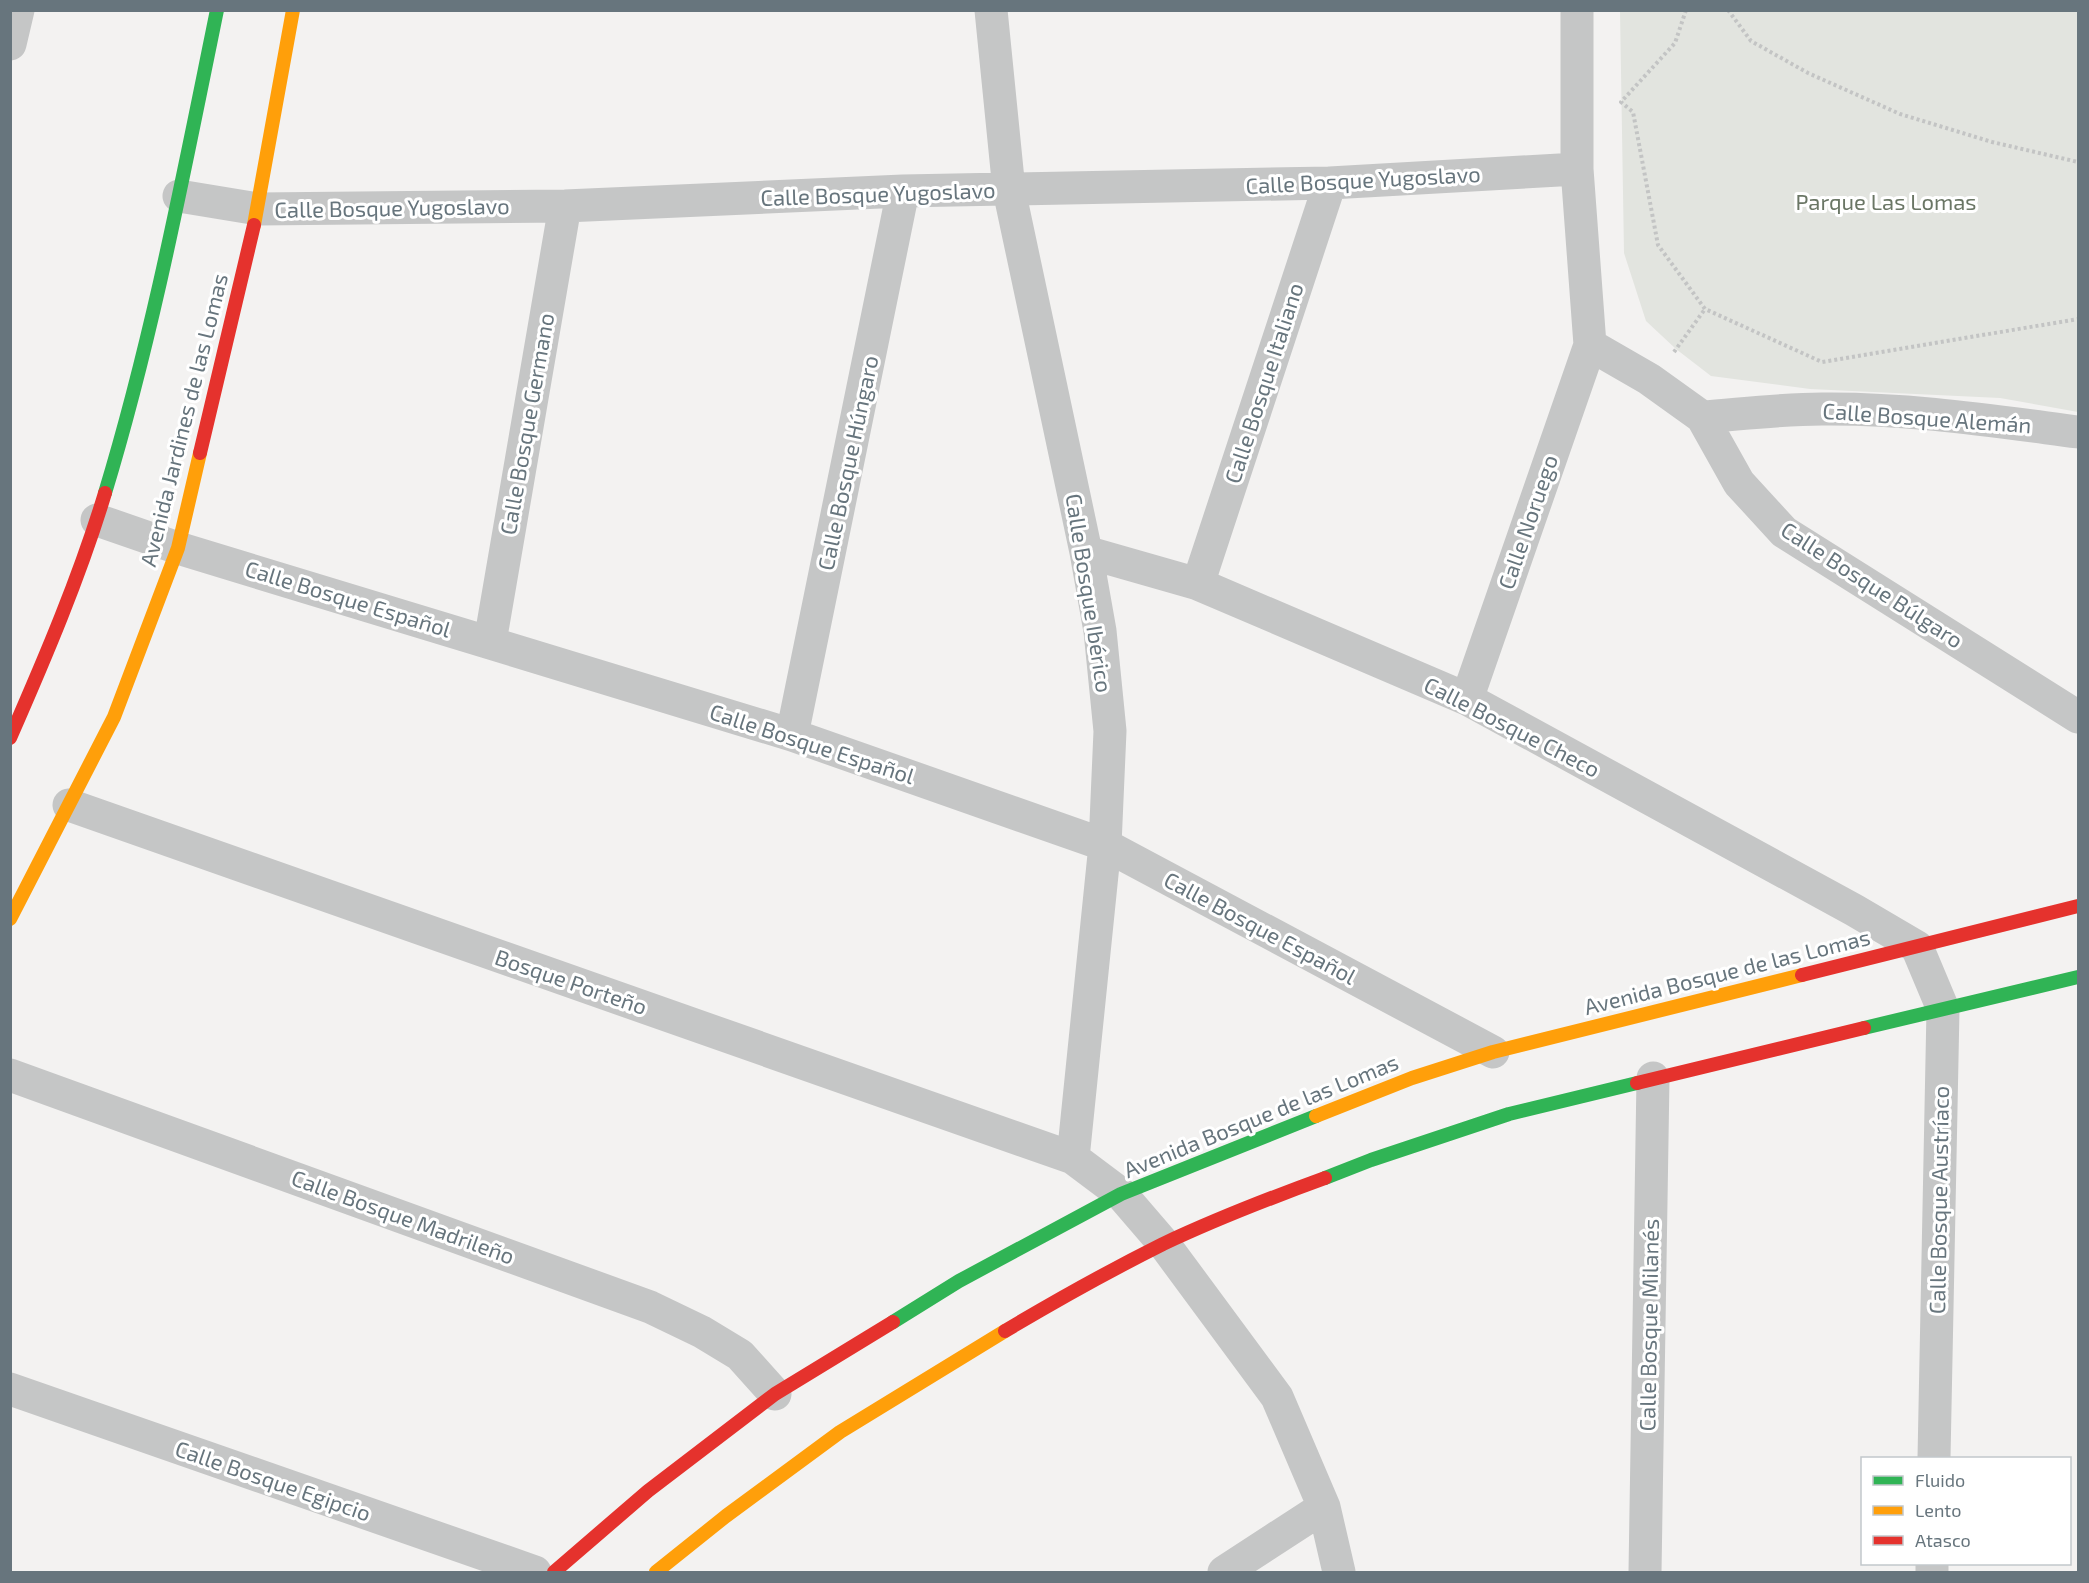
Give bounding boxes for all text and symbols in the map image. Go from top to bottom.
street label: Calle Bosque Yugoslavo [1245,160,1481,198]
street label: Calle Bosque Yugoslavo [760,176,996,210]
park label: Parque Las Lomas [1795,188,1977,214]
street label: Calle Bosque Yugoslavo [274,192,510,222]
street label: Avenida Jardines de las Lomas [134,270,232,569]
street label: Calle Bosque Italiano [1218,279,1308,486]
street label: Calle Bosque Germano [494,311,558,537]
street label: Calle Bosque Húngaro [812,353,882,573]
street label: Calle Bosque Alemán [1822,397,2032,437]
street label: Calle Noruego [1492,451,1562,592]
street label: Calle Bosque Ibérico [1061,492,1119,694]
street label: Calle Bosque Búlgaro [1777,516,1968,653]
street label: Calle Bosque Español [242,554,455,642]
street label: Calle Bosque Checo [1420,671,1605,782]
street label: Calle Bosque Español [707,698,918,789]
street label: Calle Bosque Español [1160,865,1361,989]
street label: Avenida Bosque de las Lomas [1581,923,1872,1019]
street label: Bosque Porteño [492,943,651,1019]
street label: Avenida Bosque de las Lomas [1120,1048,1402,1182]
street label: Calle Bosque Austríaco [1923,1086,1953,1314]
street label: Calle Bosque Madrileño [288,1164,518,1269]
street label: Calle Bosque Milanés [1633,1218,1663,1432]
street label: Calle Bosque Egipcio [172,1434,374,1526]
legend [1861,1457,2071,1565]
text: Fluido [1915,1469,1965,1491]
text: Lento [1915,1499,1961,1521]
text: Atasco [1915,1529,1971,1551]

